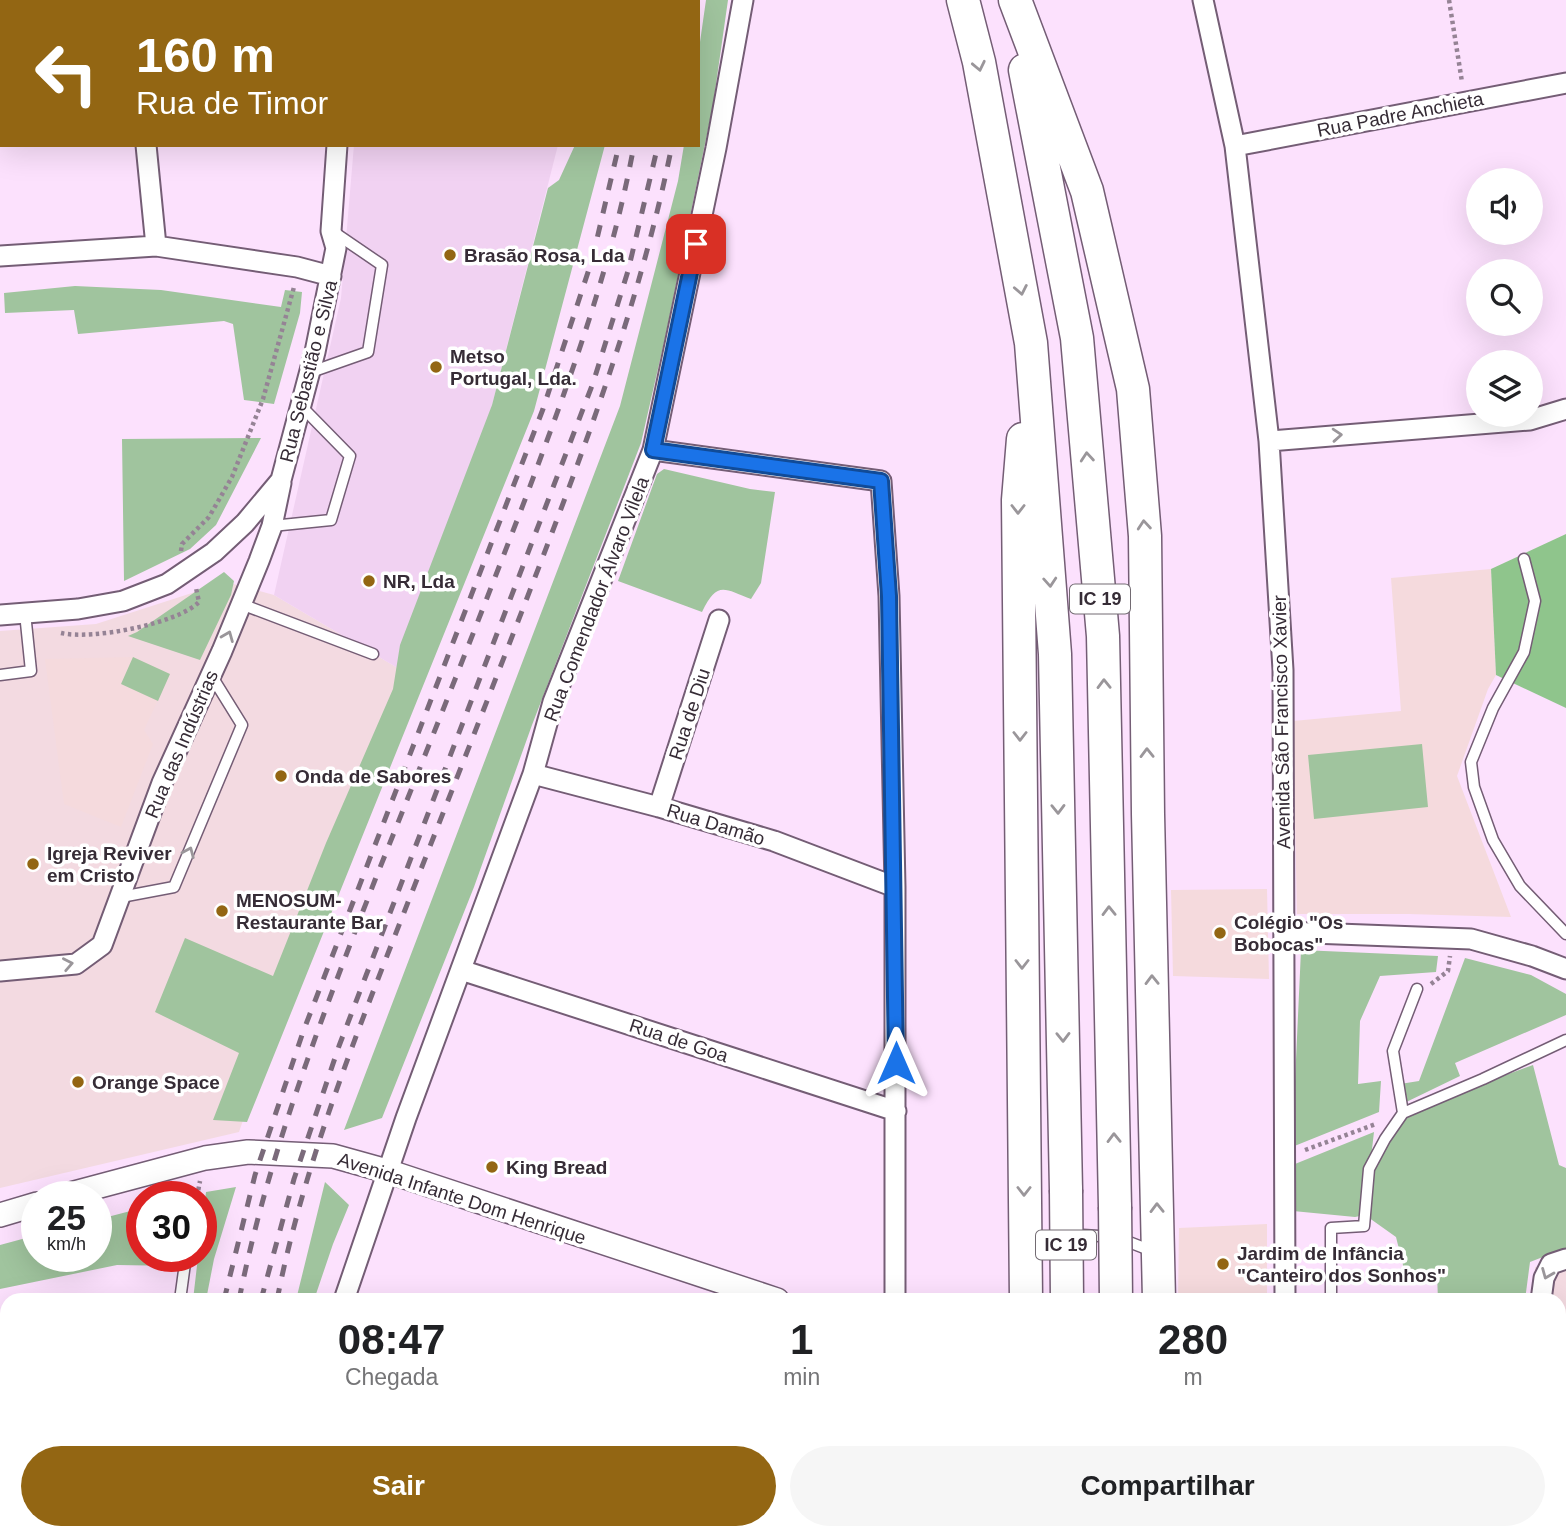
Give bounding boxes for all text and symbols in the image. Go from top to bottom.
icon: left [21,28,112,119]
text: 160 m [136,28,275,82]
one-way arrow [971,60,986,72]
text: Rua de Timor [136,85,328,121]
street label: Rua Padre Anchieta [1315,88,1485,141]
map controls [1466,168,1543,427]
button: sound [1466,168,1543,245]
pin [666,214,726,274]
icon: arrive [677,225,715,263]
place label: Brasão Rosa, Lda [464,245,625,266]
marker: Brasão Rosa, Lda [442,247,458,263]
button: search [1466,259,1543,336]
street label: Rua Sebastião e Silva [276,277,341,464]
one-way arrow [1013,284,1028,296]
place label: Metso Portugal, Lda. [450,346,577,389]
button: layers [1466,350,1543,427]
marker: Metso Portugal, Lda. [428,359,444,375]
one-way arrow [1332,428,1343,443]
one-way arrow [1080,451,1095,462]
street label: Rua Comendador Álvaro Vilela [540,473,653,725]
one-way arrow [1010,504,1026,515]
one-way arrow [1137,519,1152,530]
place label: NR, Lda [383,571,455,592]
marker: NR, Lda [361,573,377,589]
one-way arrow [1042,577,1057,588]
road number: IC 19 [1070,584,1130,614]
street label: Avenida São Francisco Xavier [1269,594,1294,849]
one-way arrow [220,630,234,643]
street label: Rua de Diu [665,666,714,763]
street label: Rua das Indústrias [141,667,222,821]
one-way arrow [1096,678,1112,688]
one-way arrow [1012,731,1028,742]
one-way arrow [1139,747,1155,757]
place label: Onda de Sabores [295,766,451,787]
marker: Onda de Sabores [273,768,289,784]
street label: Rua Damão [664,800,767,849]
one-way arrow [1051,804,1066,815]
place label: Igreja Reviver em Cristo [47,843,172,886]
one-way arrow [180,847,194,859]
marker: Igreja Reviver em Cristo [25,856,41,872]
place label: MENOSUM- Restaurante Bar [236,890,383,933]
marker: MENOSUM- Restaurante Bar [214,903,230,919]
one-way arrow [1101,905,1117,916]
place label: Colégio "Os Bobocas" [1234,912,1343,955]
marker: Colégio "Os Bobocas" [1212,925,1228,941]
one-way arrow [62,957,73,972]
one-way arrow [1014,959,1030,969]
one-way arrow [1144,974,1160,985]
street label: Rua de Goa [627,1015,731,1066]
position arrow [859,1026,933,1100]
one-way arrow [1055,1032,1071,1043]
place label: Orange Space [92,1072,220,1093]
marker: Orange Space [70,1074,86,1090]
one-way arrow [1106,1133,1121,1144]
street label: Avenida Infante Dom Henrique [335,1148,588,1249]
place label: King Bread [506,1157,607,1178]
marker: King Bread [484,1159,500,1175]
speed limit sign: 30 [126,1181,217,1272]
one-way arrow [1016,1186,1032,1197]
text: 25 [47,1198,86,1237]
one-way arrow [1150,1202,1165,1213]
road number: IC 19 [1036,1230,1096,1260]
text: km/h [47,1234,86,1254]
place label: Jardim de Infância "Canteiro dos Sonhos" [1237,1243,1446,1286]
marker: Jardim de Infância "Canteiro dos Sonhos" [1215,1256,1231,1272]
one-way arrow [1542,1267,1556,1279]
text: 08:47 [338,1316,445,1363]
text: 1 [790,1316,813,1363]
text: 280 [1158,1316,1228,1363]
text: Chegada [345,1364,438,1390]
text: min [783,1364,820,1390]
text: m [1184,1364,1203,1390]
button: Sair [21,1446,776,1526]
button: Compartilhar [790,1446,1545,1526]

